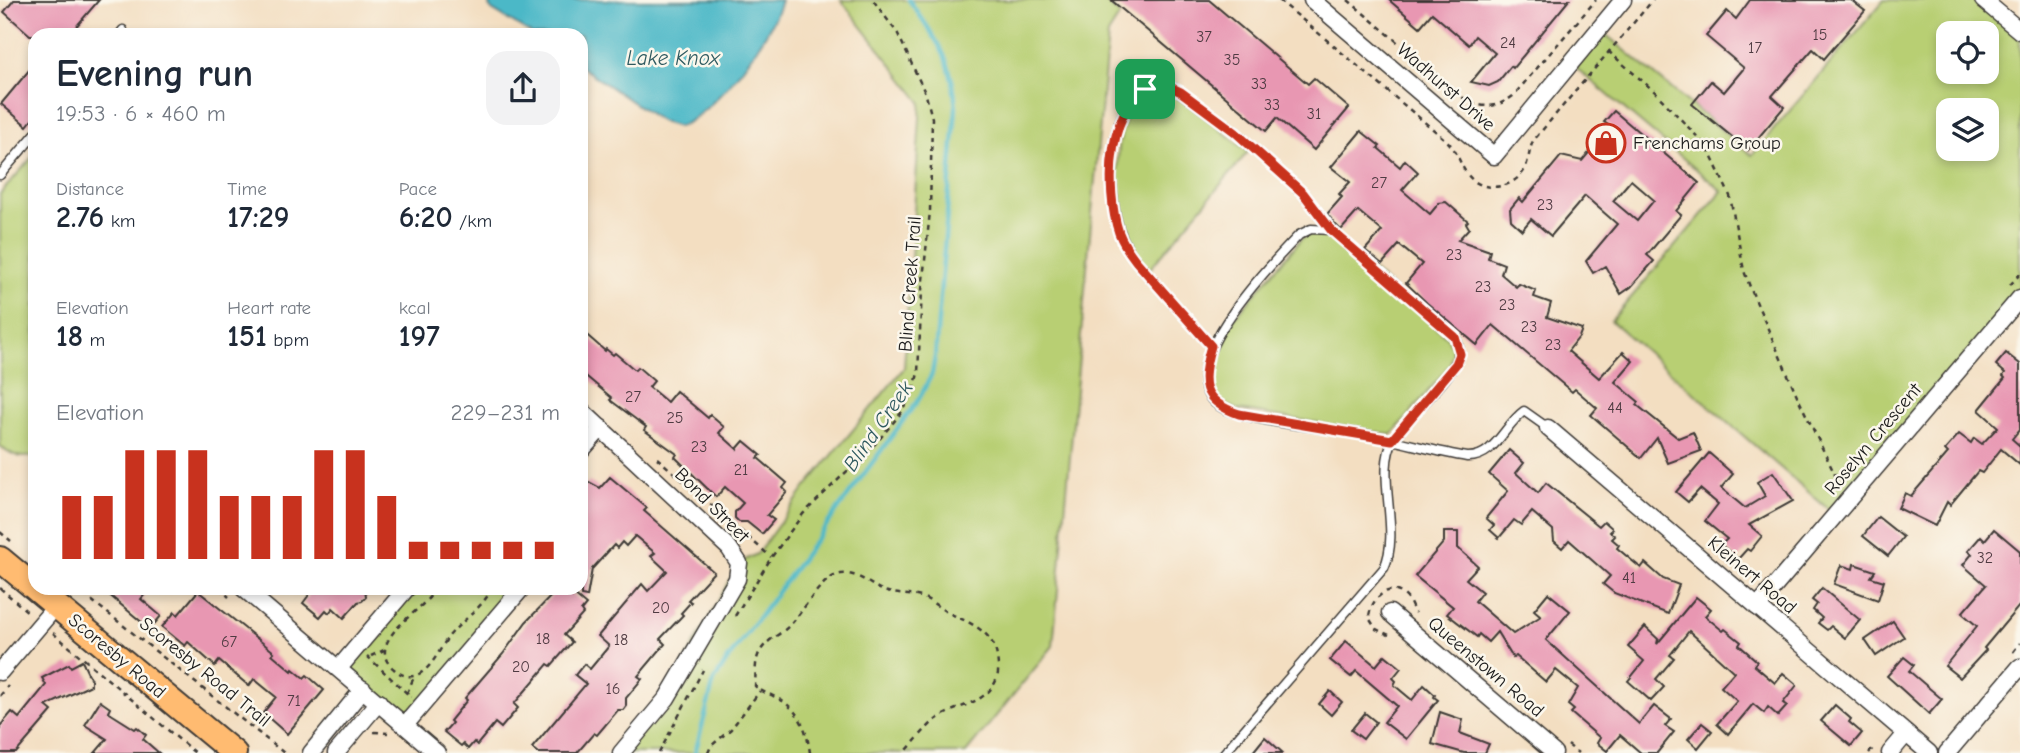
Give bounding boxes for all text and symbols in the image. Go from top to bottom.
map controls [1936,21,1999,161]
button: locate [1936,21,1999,84]
house number: 15 [1812,26,1828,44]
house number: 37 [1196,28,1212,46]
house number: 24 [1500,34,1516,52]
street label: Wadhurst Drive [1392,38,1500,136]
house number: 17 [1748,39,1762,57]
water label: Lake Knox [626,46,722,70]
button: share [486,51,560,125]
house number: 35 [1224,51,1240,69]
text: Evening run [56,52,253,96]
pin [1115,59,1175,119]
icon: arrive [1126,70,1164,108]
house number: 33 [1251,75,1267,93]
house number: 33 [1264,96,1280,114]
button: layers [1936,98,1999,161]
text: 19:53 · 6 × 460 m [56,100,226,127]
house number: 31 [1307,105,1321,123]
shop icon: Frenchams Group [1585,122,1627,164]
place label: Frenchams Group [1633,132,1781,154]
house number: 27 [1371,174,1387,192]
text: Distance [56,178,124,200]
text: Time [227,178,267,200]
text: Pace [399,178,437,200]
house number: 23 [1537,196,1553,214]
text: 2.76 [56,200,104,235]
text: 17:29 [227,200,289,235]
text: 6:20 [399,200,453,235]
text: km [104,210,136,232]
text: /km [453,210,492,232]
street label: Blind Creek Trail [894,215,926,353]
house number: 23 [1446,246,1462,264]
house number: 23 [1475,278,1491,296]
house number: 23 [1499,296,1515,314]
text: Elevation [56,297,129,319]
text: Heart rate [227,297,311,319]
text: kcal [399,297,431,319]
house number: 23 [1521,318,1537,336]
text: 18 [56,319,83,354]
text: 151 [227,319,267,354]
text: 197 [399,319,440,354]
text: m [83,329,105,351]
text: bpm [267,329,309,351]
house number: 23 [1545,336,1561,354]
water label: Blind Creek [838,376,918,476]
street label: Roselyn Crescent [1820,378,1926,499]
house number: 27 [625,388,641,406]
text: Elevation [56,399,144,426]
text: 229–231 m [450,399,560,426]
house number: 44 [1607,399,1623,417]
house number: 25 [666,409,684,427]
house number: 23 [691,438,707,456]
house number: 21 [734,461,748,479]
street label: Bond Street [670,463,754,547]
street label: Kleinert Road [1703,532,1801,618]
house number: 32 [1977,549,1993,567]
house number: 41 [1622,569,1636,587]
house number: 20 [652,599,670,617]
street label: Scoresby Road [64,609,170,703]
street label: Scoresby Road Trail [135,612,275,732]
street label: Queenstown Road [1424,612,1548,722]
house number: 18 [536,630,550,648]
house number: 18 [614,631,628,649]
house number: 67 [221,633,238,651]
house number: 20 [512,658,530,676]
house number: 16 [605,680,621,698]
house number: 71 [287,692,301,710]

